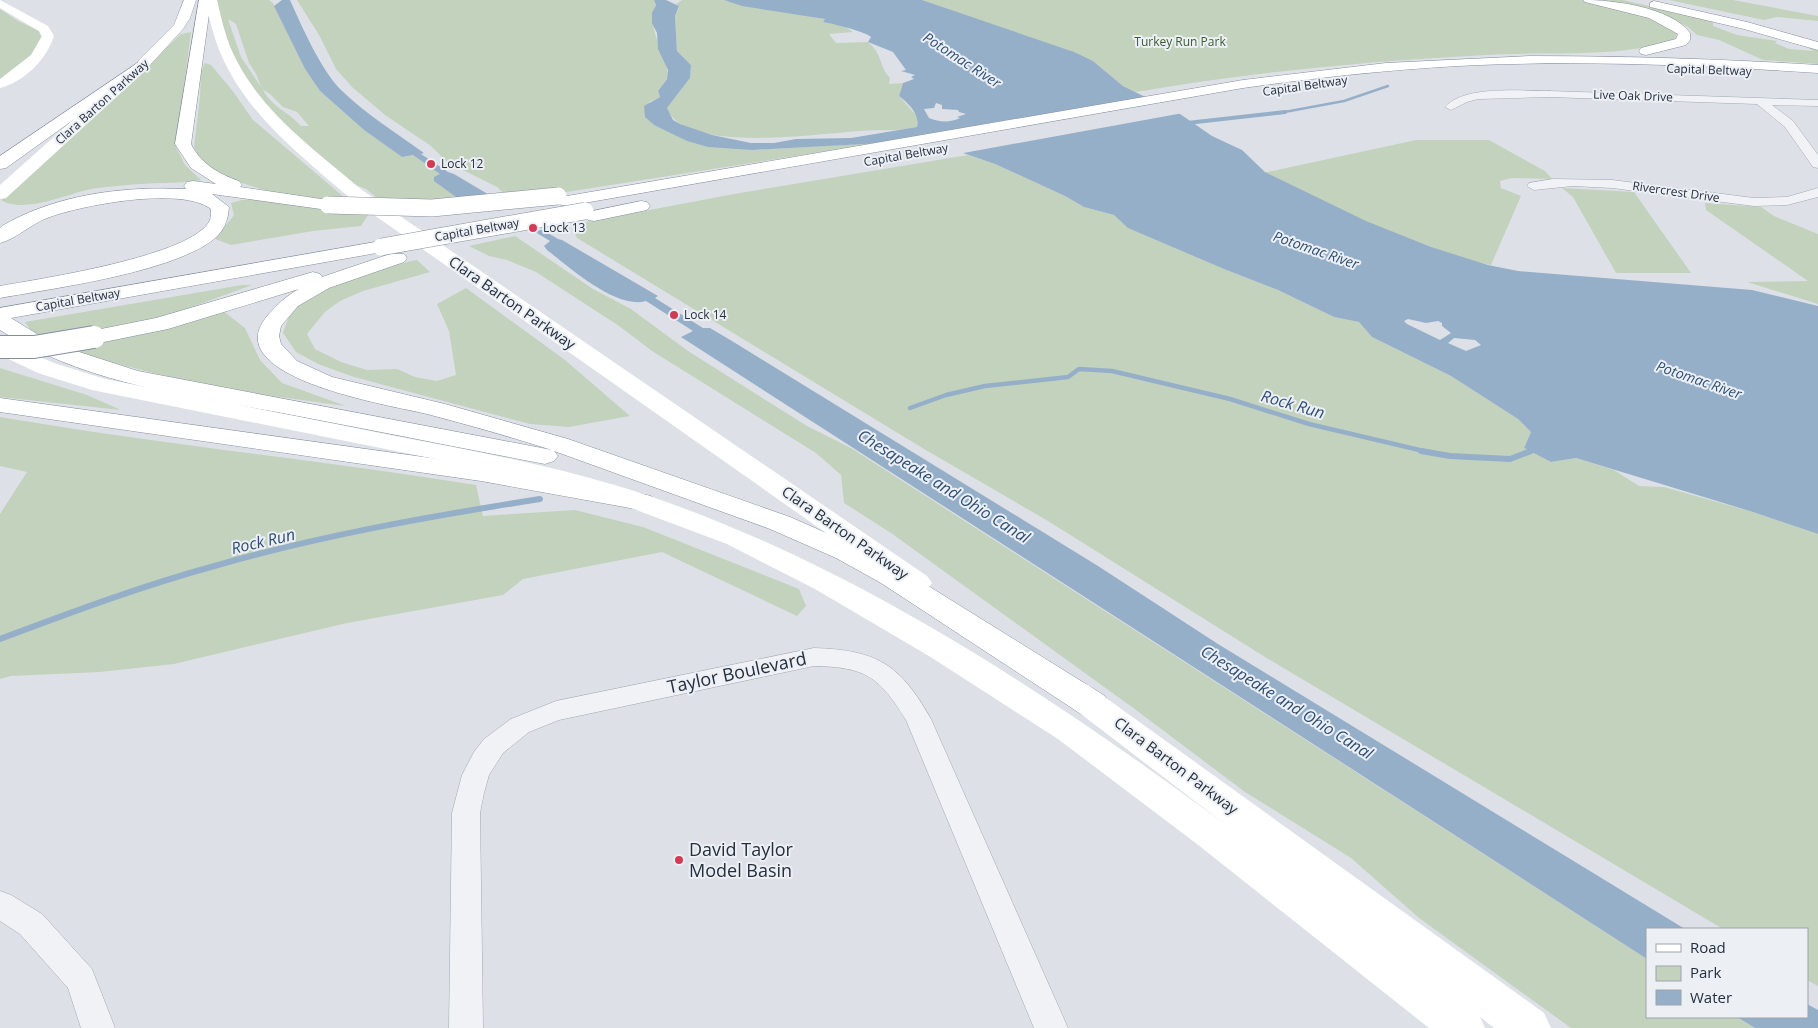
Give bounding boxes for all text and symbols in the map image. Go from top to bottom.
water label: Potomac River [920,27,1005,92]
park label: Turkey Run Park [1134,33,1226,50]
street label: Clara Barton Parkway [51,54,153,148]
street label: Capital Beltway [1666,60,1753,80]
street label: Capital Beltway [1261,71,1349,100]
street label: Live Oak Drive [1593,86,1674,105]
street label: Capital Beltway [862,139,950,170]
place label: Lock 12 [441,155,484,172]
marker: Lock 12 [425,158,437,170]
street label: Rivercrest Drive [1631,177,1721,206]
street label: Capital Beltway [433,214,521,245]
place label: Lock 13 [543,219,586,236]
marker: Lock 13 [527,222,539,234]
water label: Potomac River [1271,226,1362,273]
street label: Clara Barton Parkway [445,251,580,354]
street label: Capital Beltway [34,284,122,315]
place label: Lock 14 [684,306,727,323]
marker: Lock 14 [668,309,680,321]
water label: Potomac River [1654,356,1745,403]
water label: Rock Run [1259,384,1327,424]
water label: Chesapeake and Ohio Canal [854,424,1035,549]
street label: Clara Barton Parkway [778,481,913,584]
water label: Rock Run [229,523,297,559]
water label: Chesapeake and Ohio Canal [1197,640,1378,765]
street label: Taylor Boulevard [665,646,809,699]
street label: Clara Barton Parkway [1111,712,1243,819]
place label: David Taylor Model Basin [689,837,794,882]
marker: David Taylor Model Basin [673,854,685,866]
legend [1646,928,1808,1018]
text: Road [1690,937,1726,957]
text: Park [1690,962,1721,982]
text: Water [1690,987,1732,1007]

